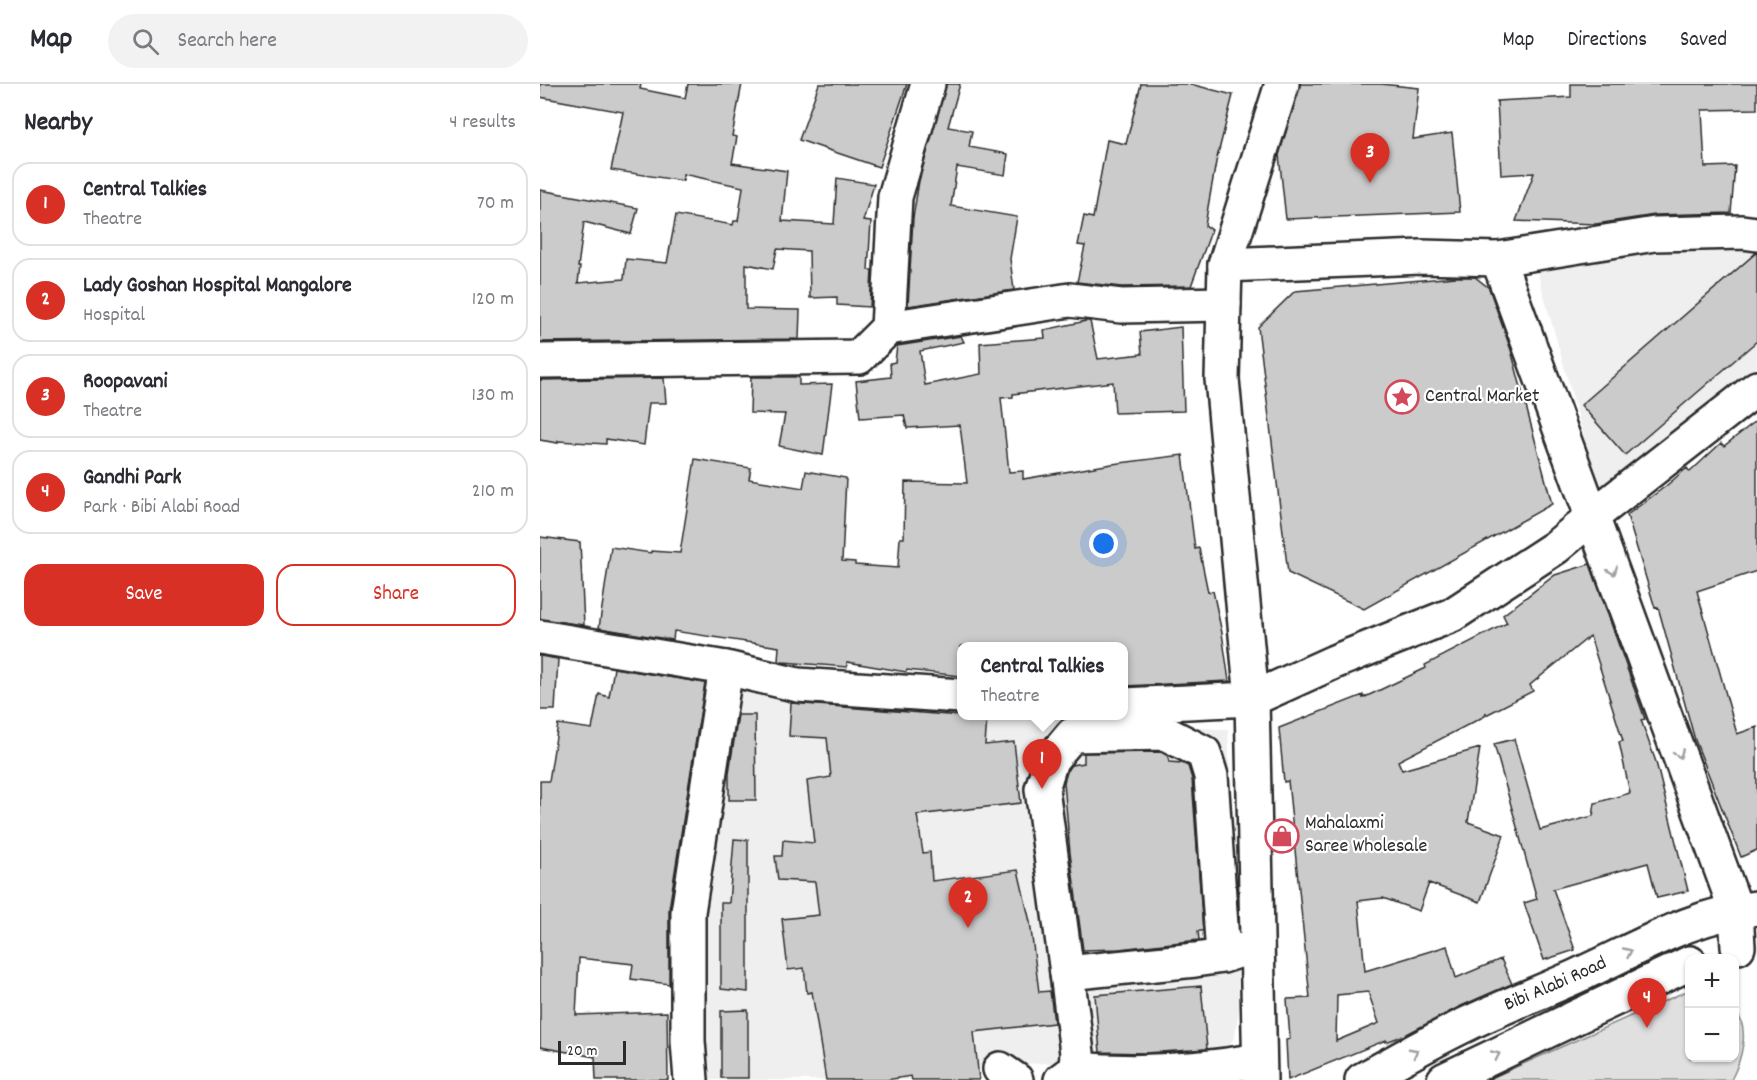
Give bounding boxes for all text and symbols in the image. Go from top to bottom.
search box [108,14,528,68]
text: Map [30,21,72,61]
icon: search [129,25,162,58]
text: Search here [177,26,277,57]
text: Map [1503,26,1534,56]
text: Directions [1567,26,1647,56]
text: Saved [1680,26,1727,56]
text: Nearby [24,105,92,142]
text: 4 results [449,109,516,137]
pin: 3 [1350,134,1390,183]
text: Central Talkies [83,175,207,206]
text: 1 [43,190,48,218]
text: 70 m [477,190,514,218]
text: Theatre [83,206,142,234]
text: Lady Goshan Hospital Mangalore [83,271,352,302]
text: 2 [41,286,50,314]
text: 120 m [472,286,514,314]
text: Hospital [83,302,145,330]
text: Roopavani [83,367,167,398]
place icon: Central Market [1384,379,1420,415]
text: 3 [41,382,50,410]
text: 130 m [472,382,514,410]
place label: Central Market [1425,383,1539,411]
text: Theatre [83,398,142,426]
text: Gandhi Park [83,463,182,494]
text: 4 [41,478,50,506]
text: 210 m [472,478,514,506]
text: Park · Bibi Alabi Road [83,494,240,522]
your location [1089,529,1118,558]
button: Save [24,564,264,626]
button: Share [276,564,516,626]
one-way arrow [1606,565,1618,576]
popup [957,642,1128,720]
text: Central Talkies [981,652,1104,683]
text: Theatre [981,683,1039,711]
pin: 1 [1022,740,1062,789]
one-way arrow [1672,749,1685,759]
place label: Mahalaxmi Saree Wholesale [1305,810,1427,861]
shop icon: Mahalaxmi Saree Wholesale [1264,818,1300,854]
pin: 2 [948,878,988,928]
one-way arrow [1622,947,1633,959]
street label: Bibi Alabi Road [1500,950,1612,1019]
map controls [1685,954,1739,1062]
button: + [1685,954,1739,1008]
pin: 4 [1628,978,1666,1028]
button: − [1685,1008,1739,1062]
scale bar [558,1038,626,1066]
text: 20 m [567,1040,597,1063]
one-way arrow [1408,1048,1418,1059]
one-way arrow [1490,1050,1501,1062]

